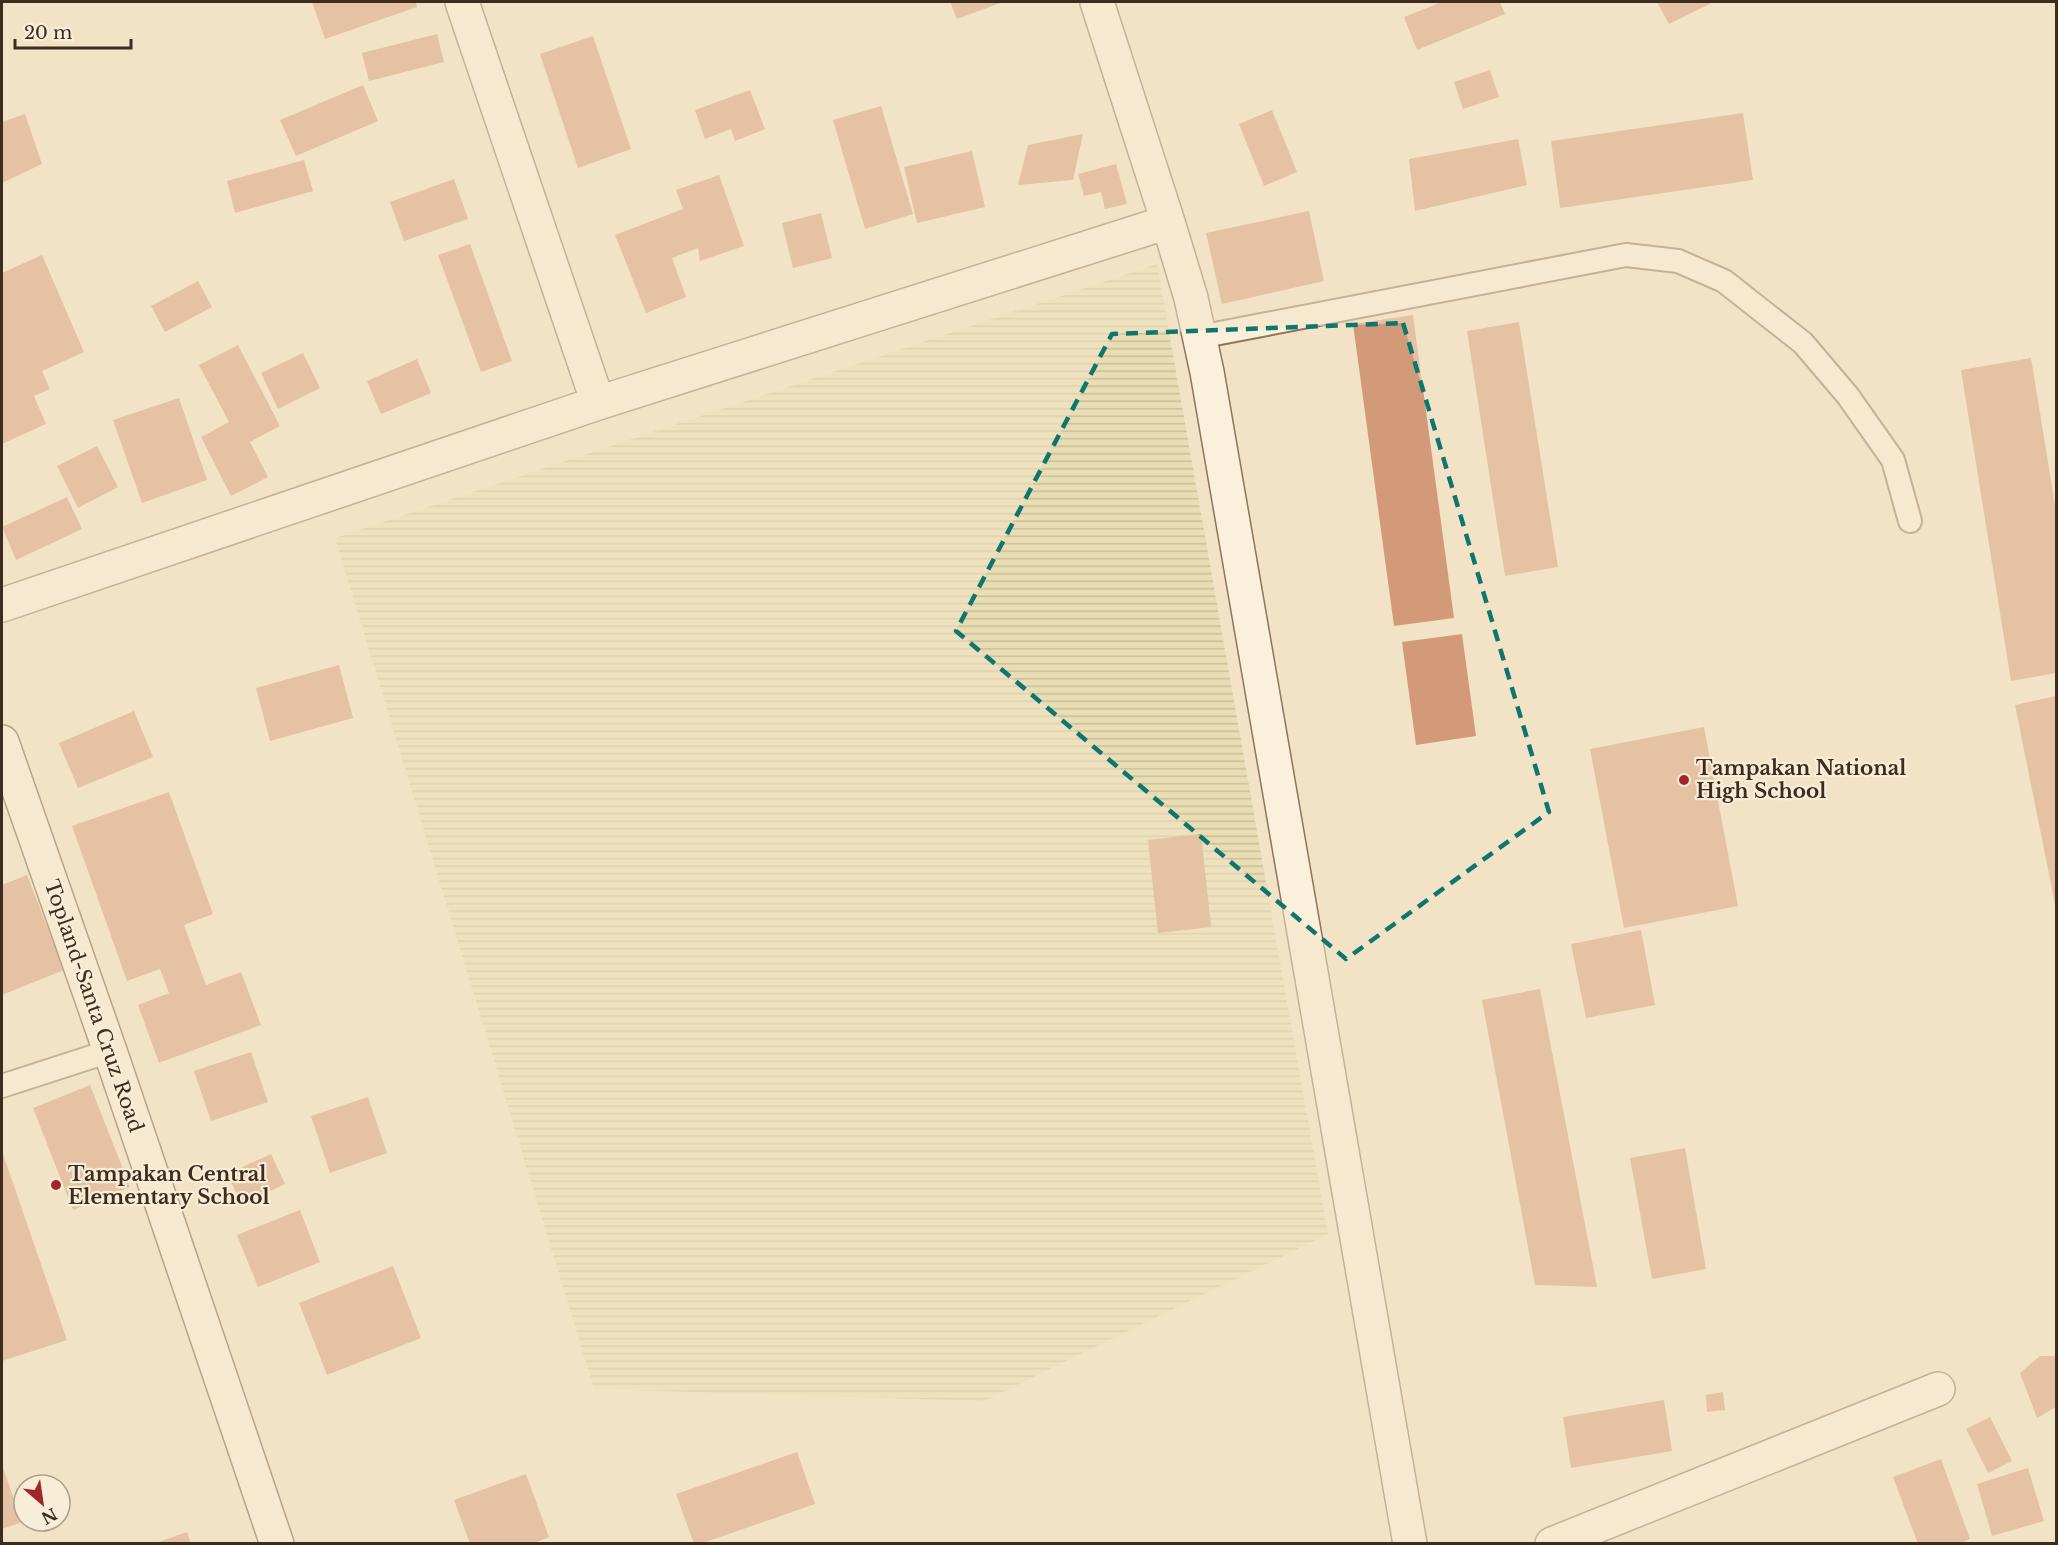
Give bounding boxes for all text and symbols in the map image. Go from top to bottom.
scale bar [15,12,130,50]
text: 20 m [24,22,72,44]
place label: Tampakan National High School [1696,756,1906,803]
marker: Tampakan National High School [1677,773,1691,787]
street label: Topland-Santa Cruz Road [39,877,149,1135]
place label: Tampakan Central Elementary School [68,1162,269,1209]
marker: Tampakan Central Elementary School [49,1178,63,1192]
north arrow [12,1473,72,1533]
text: N [38,1504,61,1529]

